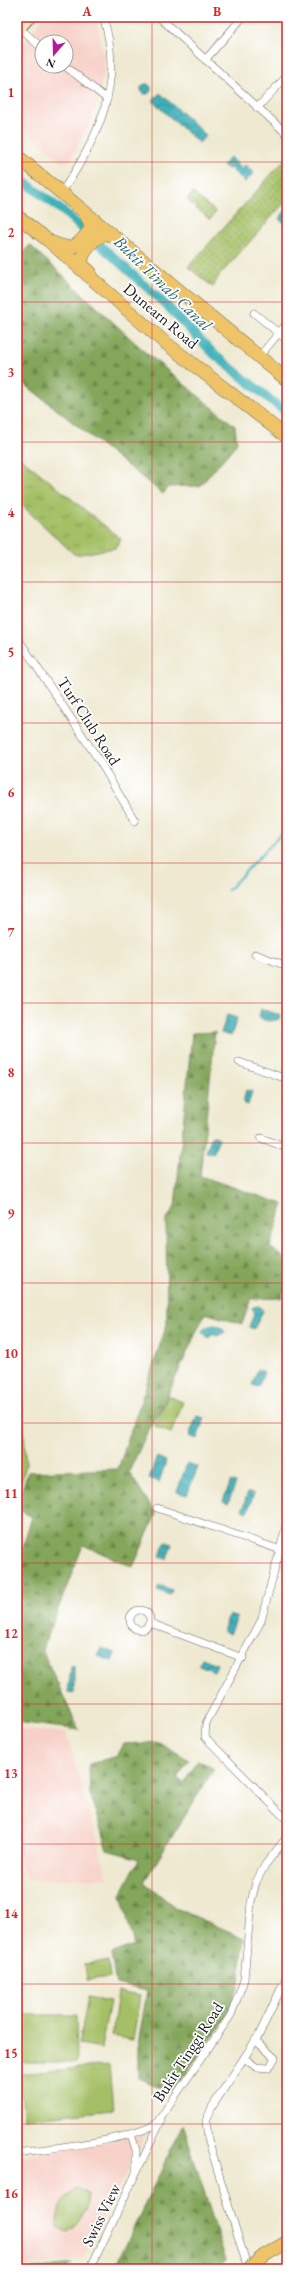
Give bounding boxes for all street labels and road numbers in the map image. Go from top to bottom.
street label: Dunearn Road [119,278,204,354]
street label: Turf Club Road [53,673,126,770]
street label: Bukit Tinggi Road [148,1997,229,2106]
street label: Swiss View [77,2179,126,2250]

